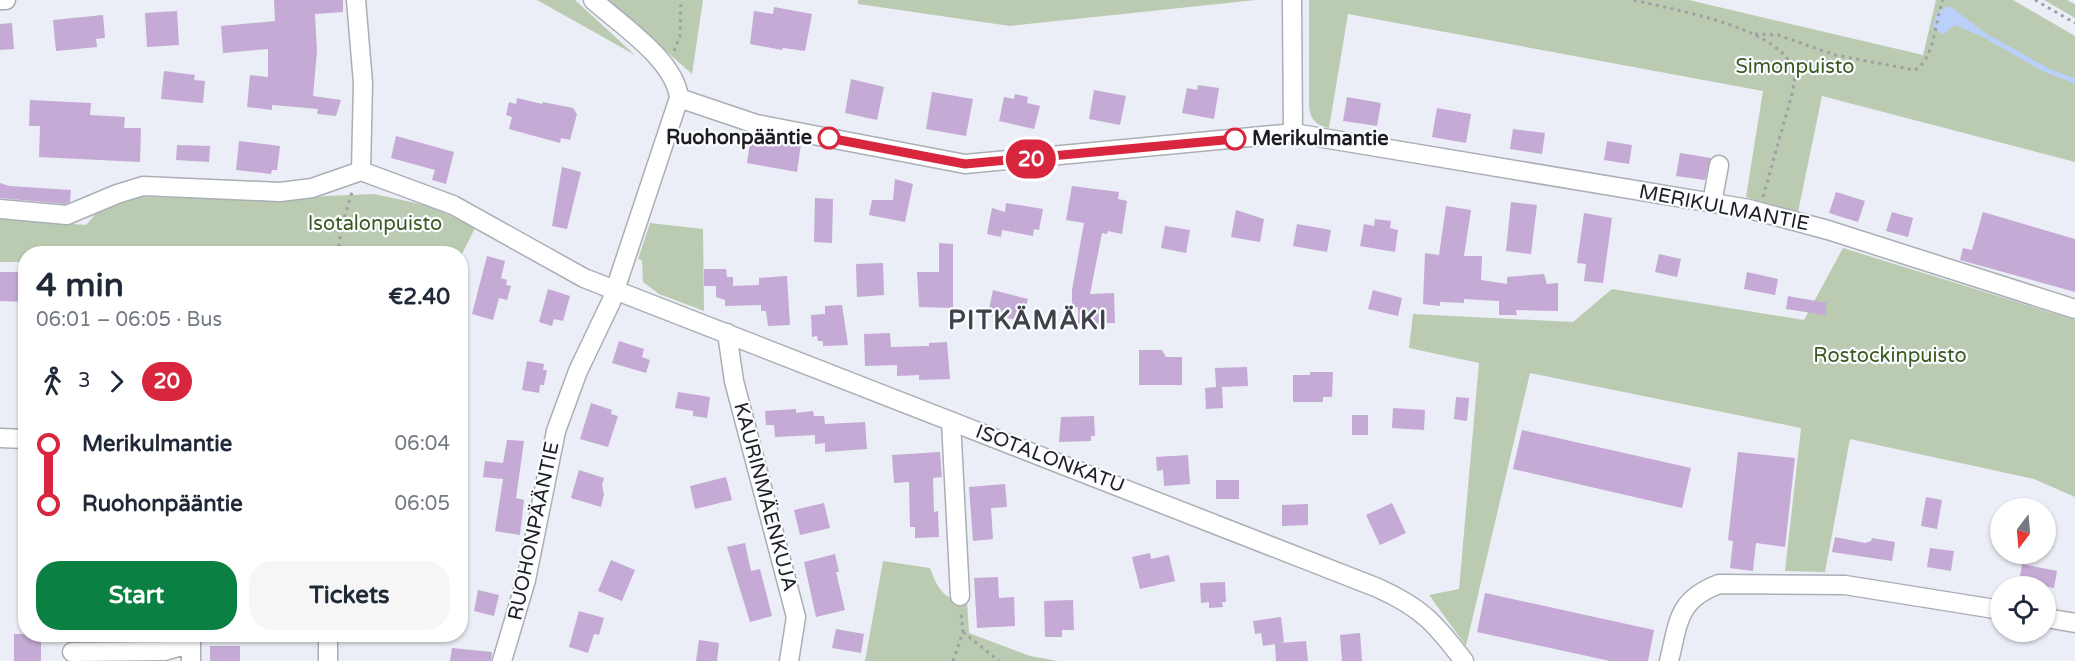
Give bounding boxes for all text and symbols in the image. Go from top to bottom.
park label: Simonpuisto [1736,55,1854,79]
place label: Ruohonpääntie [666,126,812,150]
marker: Ruohonpääntie [818,127,840,149]
place label: Merikulmantie [1252,127,1389,151]
marker: Merikulmantie [1224,128,1246,150]
line badge: 20 [1004,140,1058,178]
text: 20 [1018,147,1044,172]
street label: MERIKULMANTIE [1637,180,1811,236]
park label: Isotalonpuisto [308,212,442,236]
text: 4 min [36,266,124,305]
text: €2.40 [388,284,450,310]
district label: PITKÄMÄKI [948,305,1108,336]
text: 06:01 – 06:05 · Bus [36,308,222,332]
park label: Rostockinpuisto [1813,344,1967,368]
icon: walk [36,365,69,398]
icon: forward [100,365,133,398]
text: 3 [78,369,91,393]
text: 20 [154,369,180,394]
street label: KAURINMÄENKUJA [728,400,802,594]
street label: ISOTALONKATU [972,420,1128,498]
text: Merikulmantie [82,431,232,457]
text: 06:04 [395,432,450,456]
street label: RUOHONPÄÄNTIE [503,440,565,622]
text: Ruohonpääntie [82,491,243,517]
text: 06:05 [395,492,450,516]
north arrow [1990,498,2056,564]
map controls [1990,498,2056,642]
button: Start [36,561,237,630]
button: Tickets [249,561,450,630]
button: locate [1990,576,2056,642]

